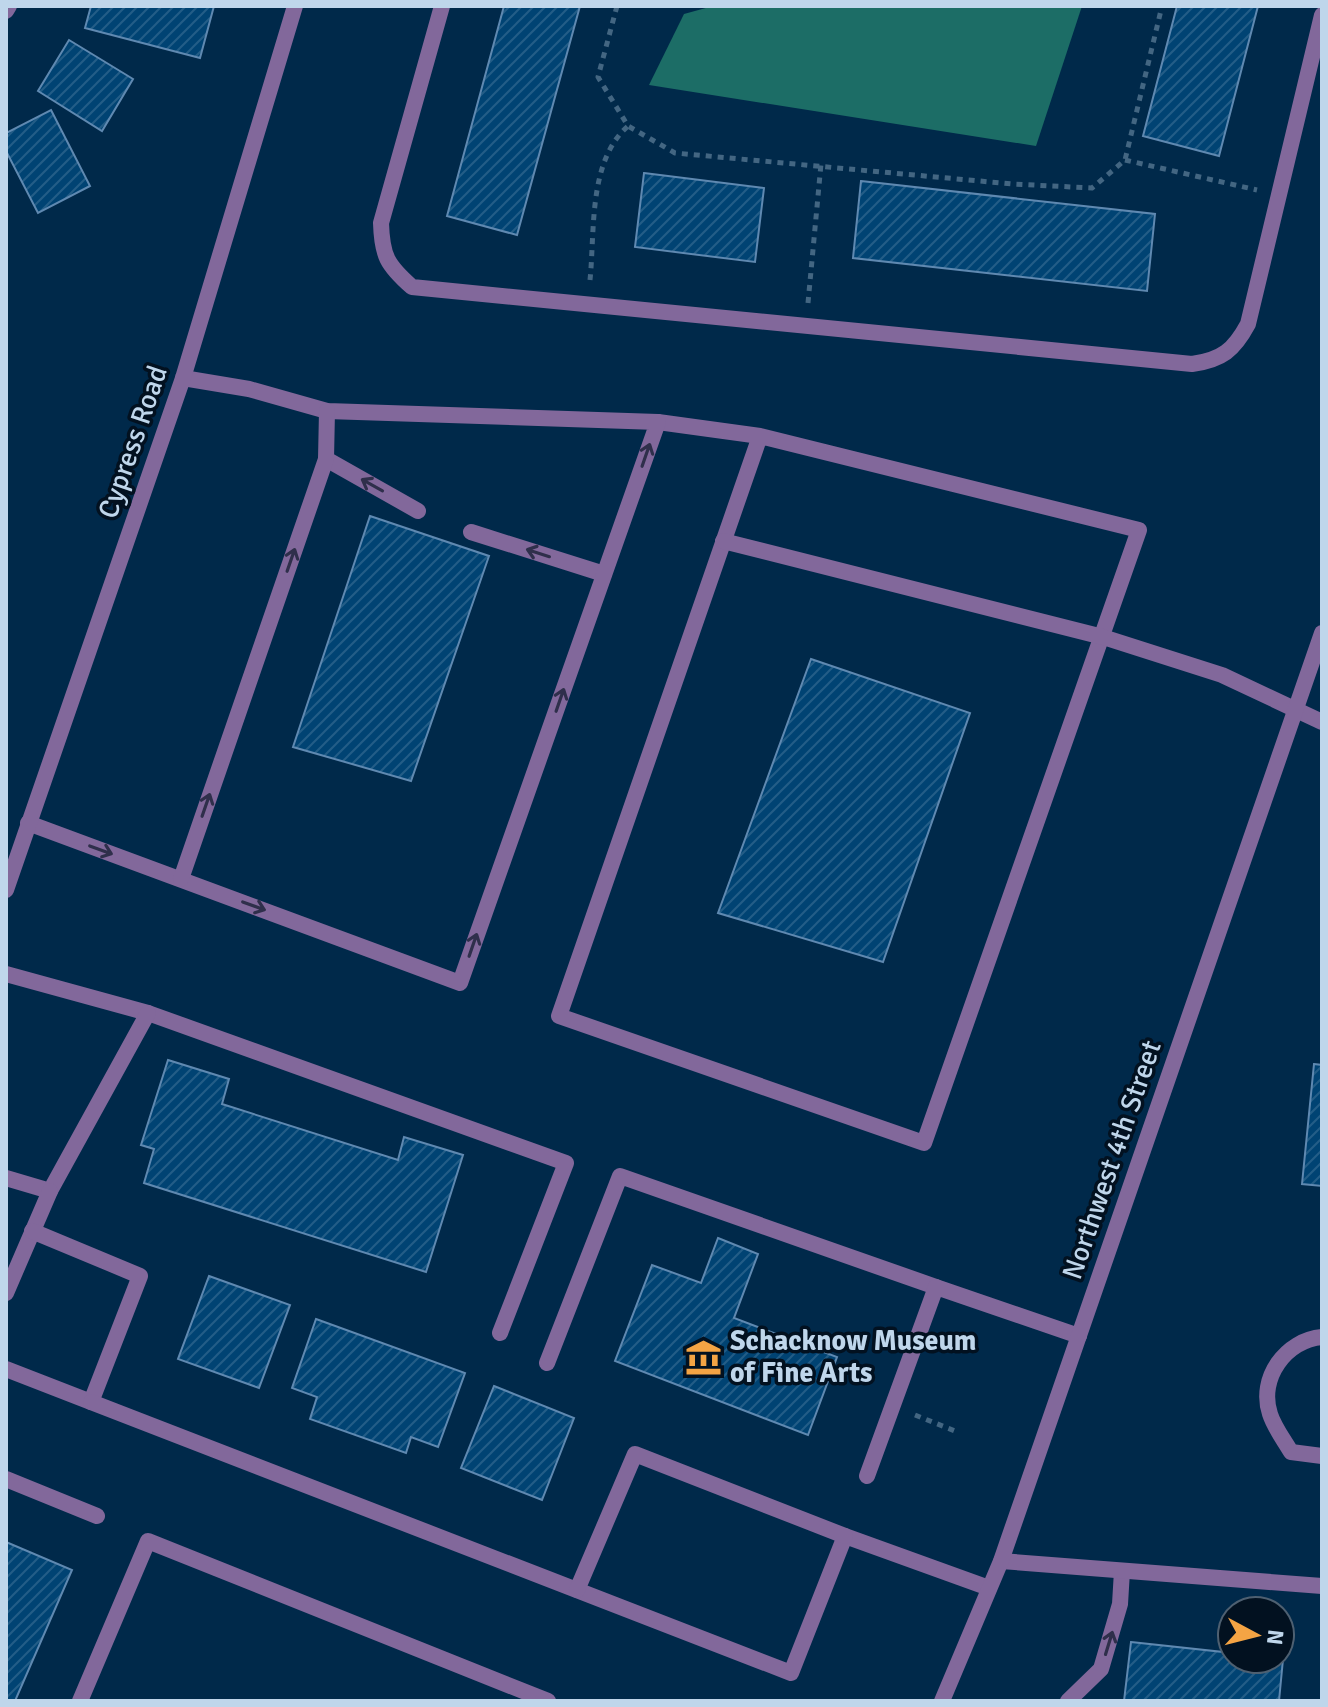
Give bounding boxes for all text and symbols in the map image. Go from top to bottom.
street label: Cypress Road [91,361,175,523]
one-way arrow [640,443,655,468]
one-way arrow [361,477,384,493]
one-way arrow [525,545,551,560]
one-way arrow [285,548,300,573]
one-way arrow [553,688,568,713]
one-way arrow [200,793,215,818]
one-way arrow [88,844,113,858]
one-way arrow [241,900,266,915]
one-way arrow [467,933,481,958]
street label: Northwest 4th Street [1055,1036,1169,1284]
place label: Schacknow Museum of Fine Arts [730,1324,977,1390]
museum icon: Schacknow Museum of Fine Arts [685,1338,723,1376]
north arrow [1216,1595,1296,1675]
text: N [1261,1628,1290,1647]
one-way arrow [1102,1630,1117,1656]

